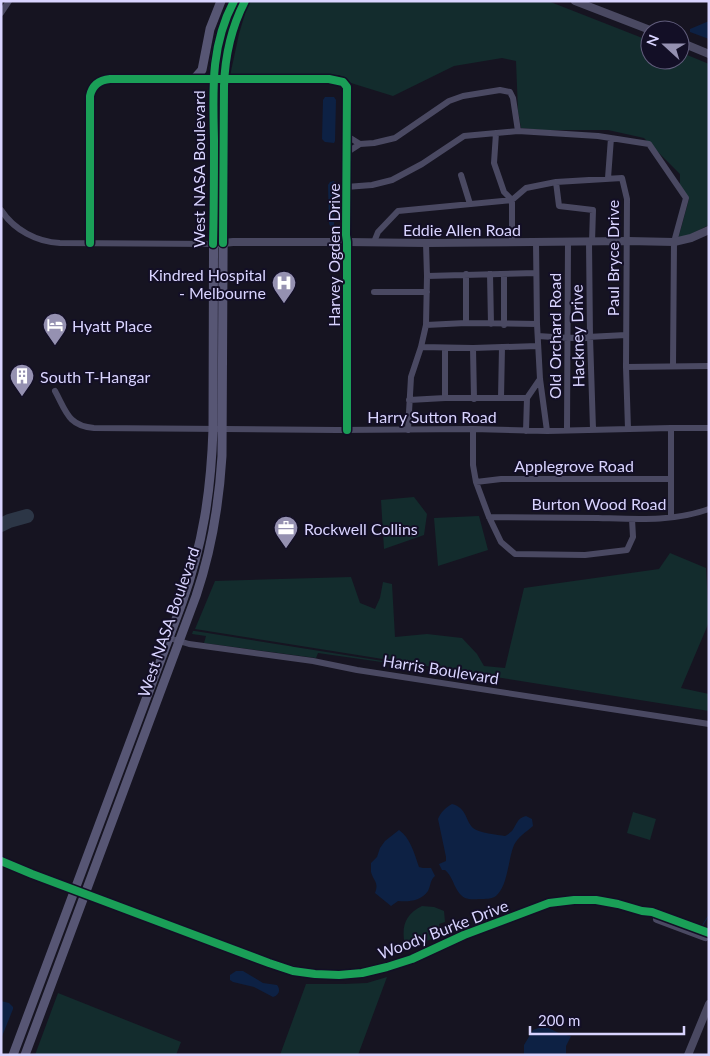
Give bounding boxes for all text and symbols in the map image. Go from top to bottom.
north arrow [640,20,690,70]
text: N [643,32,662,48]
street label: West NASA Boulevard [189,90,208,248]
street label: Harvey Ogden Drive [324,183,343,327]
street label: Paul Bryce Drive [603,200,622,316]
street label: Eddie Allen Road [403,220,521,239]
place label: Kindred Hospital - Melbourne [148,265,266,302]
hospital icon: Kindred Hospital - Melbourne [271,270,297,304]
street label: Old Orchard Road [545,273,564,399]
street label: Hackney Drive [567,284,587,388]
hotel icon: Hyatt Place [42,312,68,346]
place label: Hyatt Place [72,316,152,335]
building icon: South T-Hangar [9,363,35,397]
place label: South T-Hangar [40,367,150,386]
street label: Harry Sutton Road [367,407,497,426]
street label: Applegrove Road [514,456,634,475]
street label: Burton Wood Road [532,494,666,513]
office icon: Rockwell Collins [273,515,299,549]
place label: Rockwell Collins [304,519,418,538]
street label: West NASA Boulevard [133,544,203,700]
street label: Harris Boulevard [382,650,500,688]
street label: Woody Burke Drive [375,895,511,963]
scale bar [530,1004,684,1036]
text: 200 m [538,1011,580,1029]

